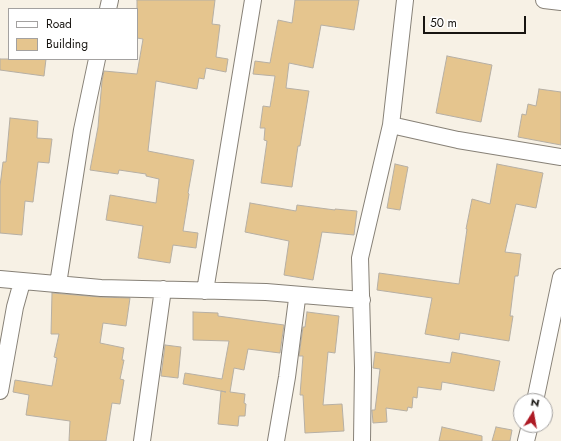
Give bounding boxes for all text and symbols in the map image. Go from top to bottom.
legend [8,8,138,60]
scale bar [425,8,528,34]
text: 50 m [430,14,457,32]
text: Road [46,15,72,33]
text: Building [46,35,88,53]
north arrow [513,393,553,433]
text: N [529,394,541,411]

